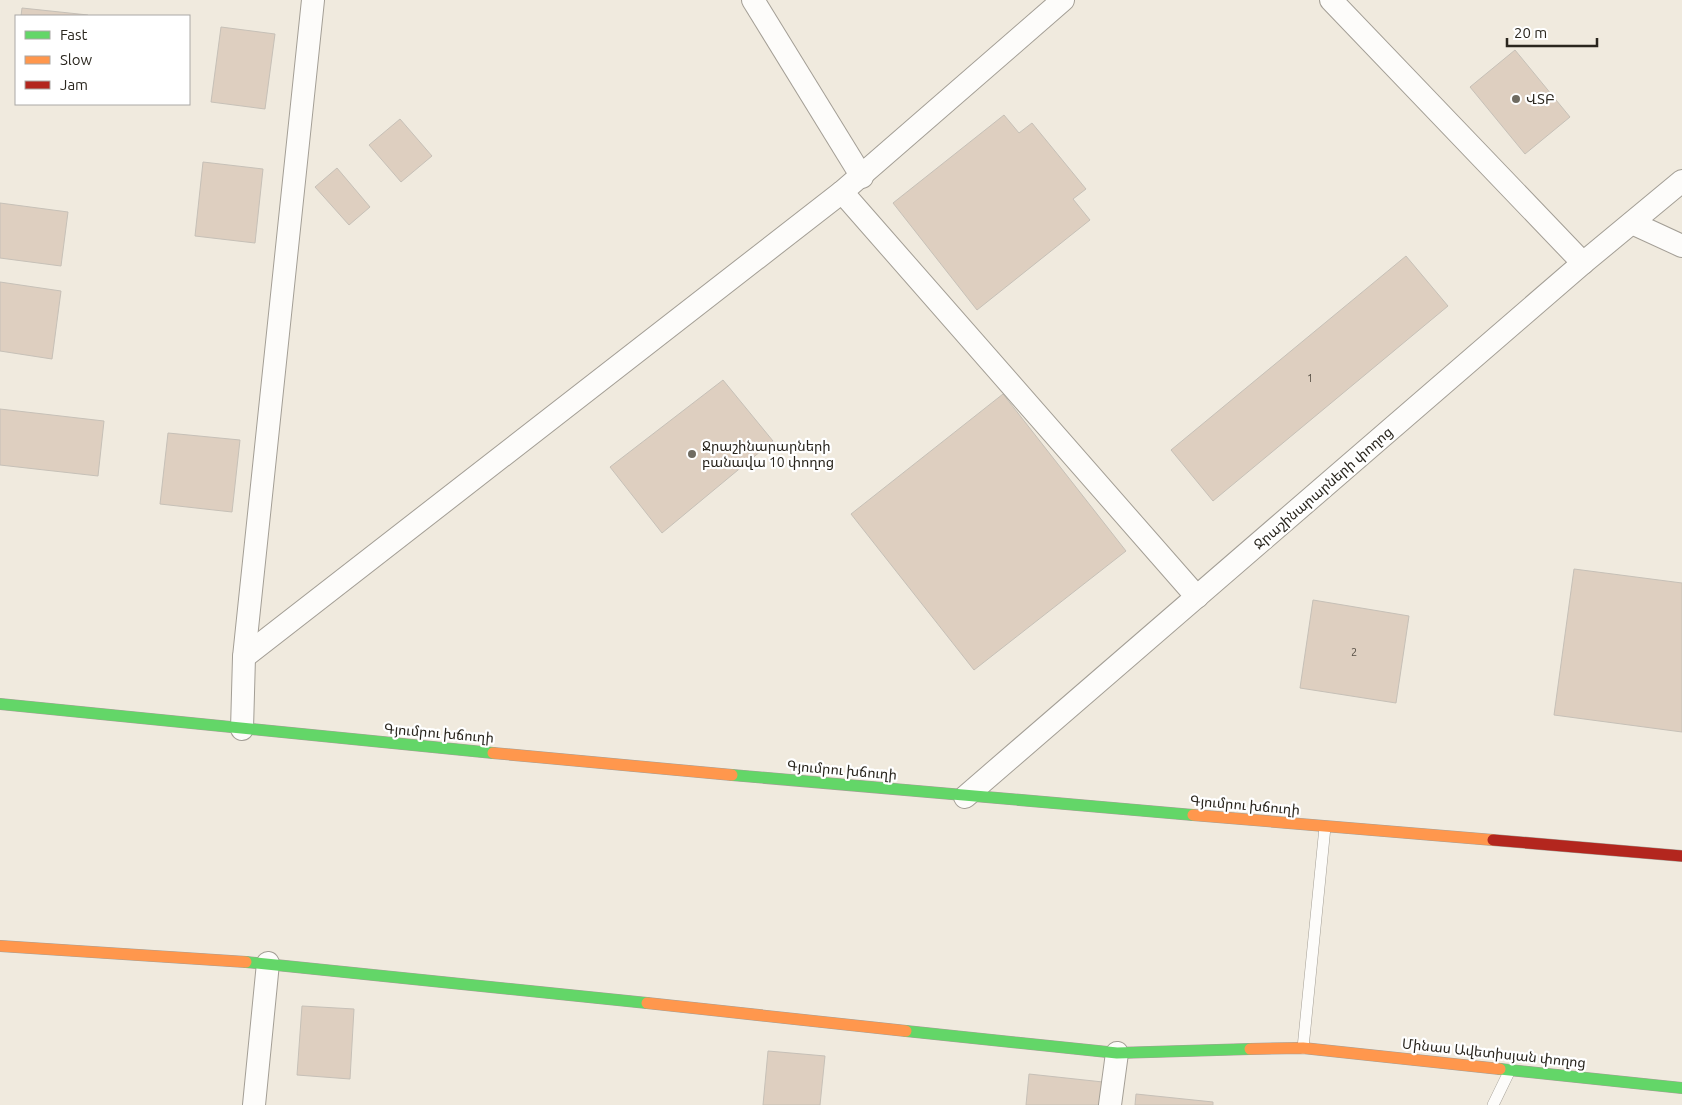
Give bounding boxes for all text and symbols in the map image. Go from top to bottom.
legend [15,15,190,105]
scale bar [1507,15,1597,47]
text: 20 m [1514,24,1547,41]
text: Fast [60,26,88,43]
text: Slow [60,51,93,68]
text: Jam [60,76,88,93]
place label: ՎՏԲ [1526,91,1555,107]
marker: ՎՏԲ [1510,93,1522,105]
house number: 1 [1307,372,1313,384]
street label: Ջրաշինարարների փողոց [1251,424,1395,552]
place label: Ջրաշինարարների բանավա 10 փողոց [702,438,834,470]
marker: Ջրաշինարարների բանավա 10 փողոց [686,448,698,460]
house number: 2 [1351,646,1357,658]
street label: Գյումրու խճուղի [383,720,495,746]
street label: Գյումրու խճուղի [786,757,898,783]
street label: Գյումրու խճուղի [1189,792,1301,818]
street label: Մինաս Ավետիսյան փողոց [1401,1035,1587,1071]

